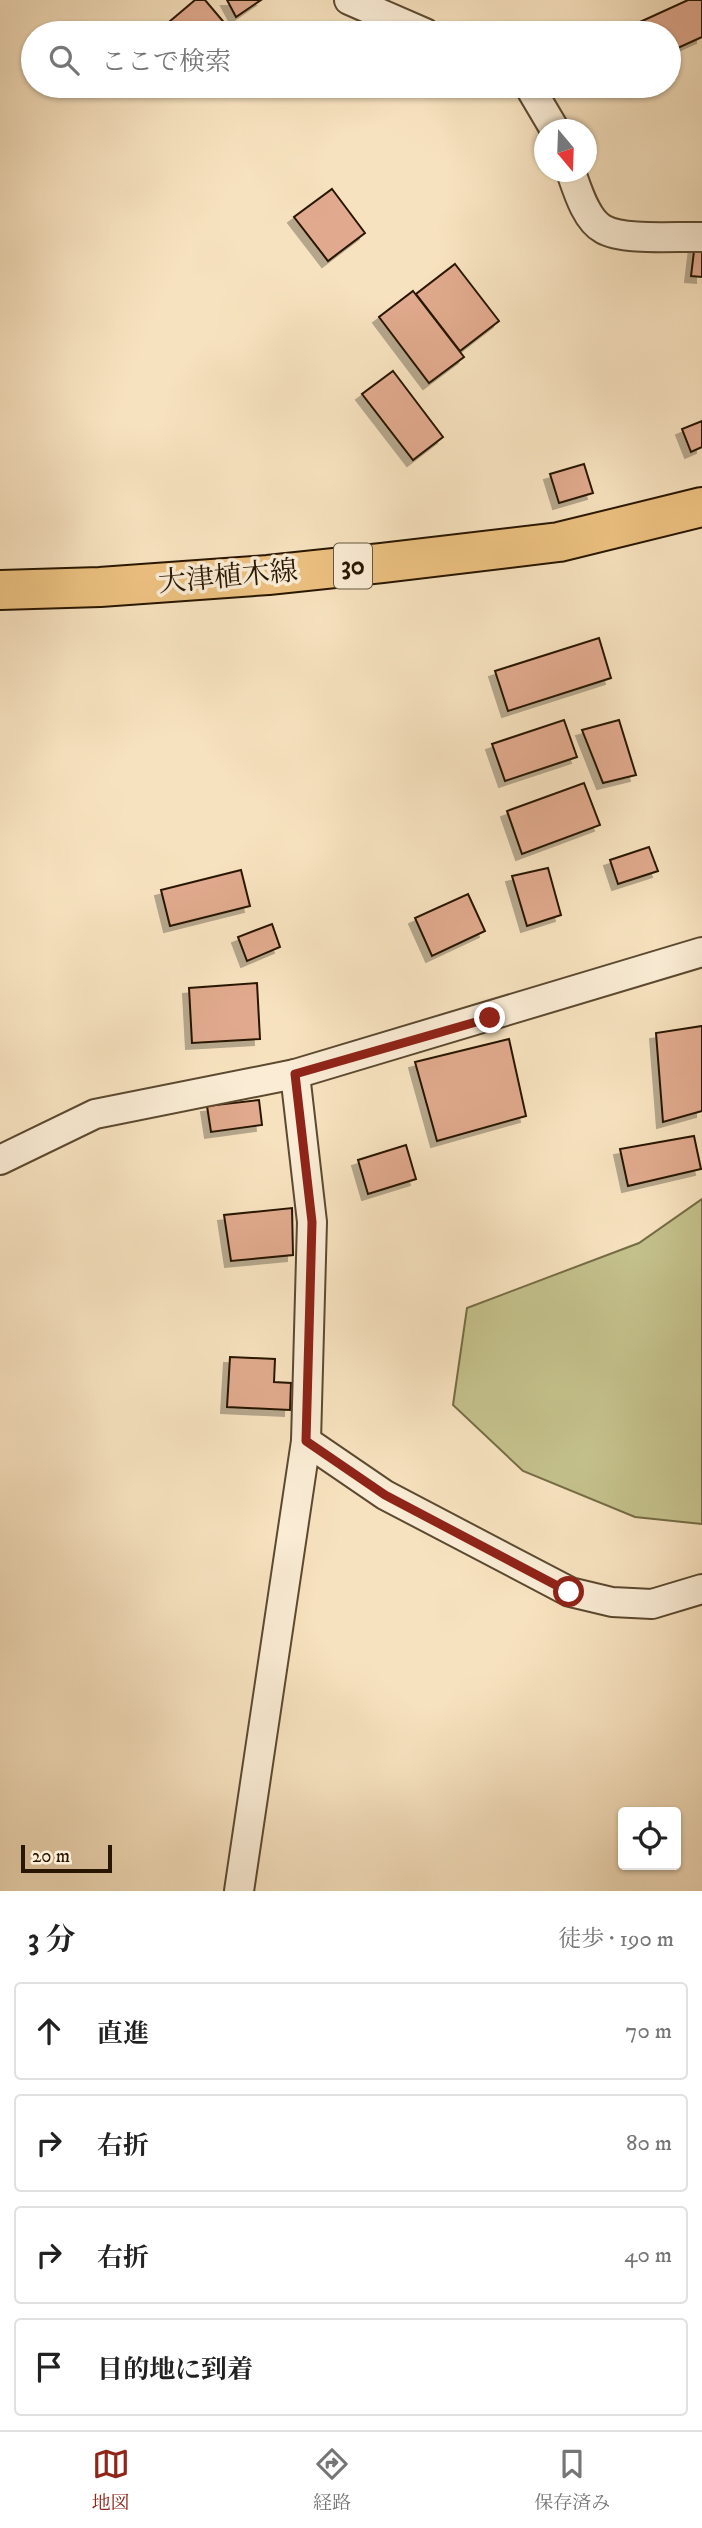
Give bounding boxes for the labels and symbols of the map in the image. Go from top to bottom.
north arrow [534,119,597,182]
road number: 30 [334,544,372,588]
street label: 大津植木線 [157,553,299,601]
route end [474,1002,505,1033]
route start [553,1576,584,1607]
scale bar [21,1842,112,1874]

